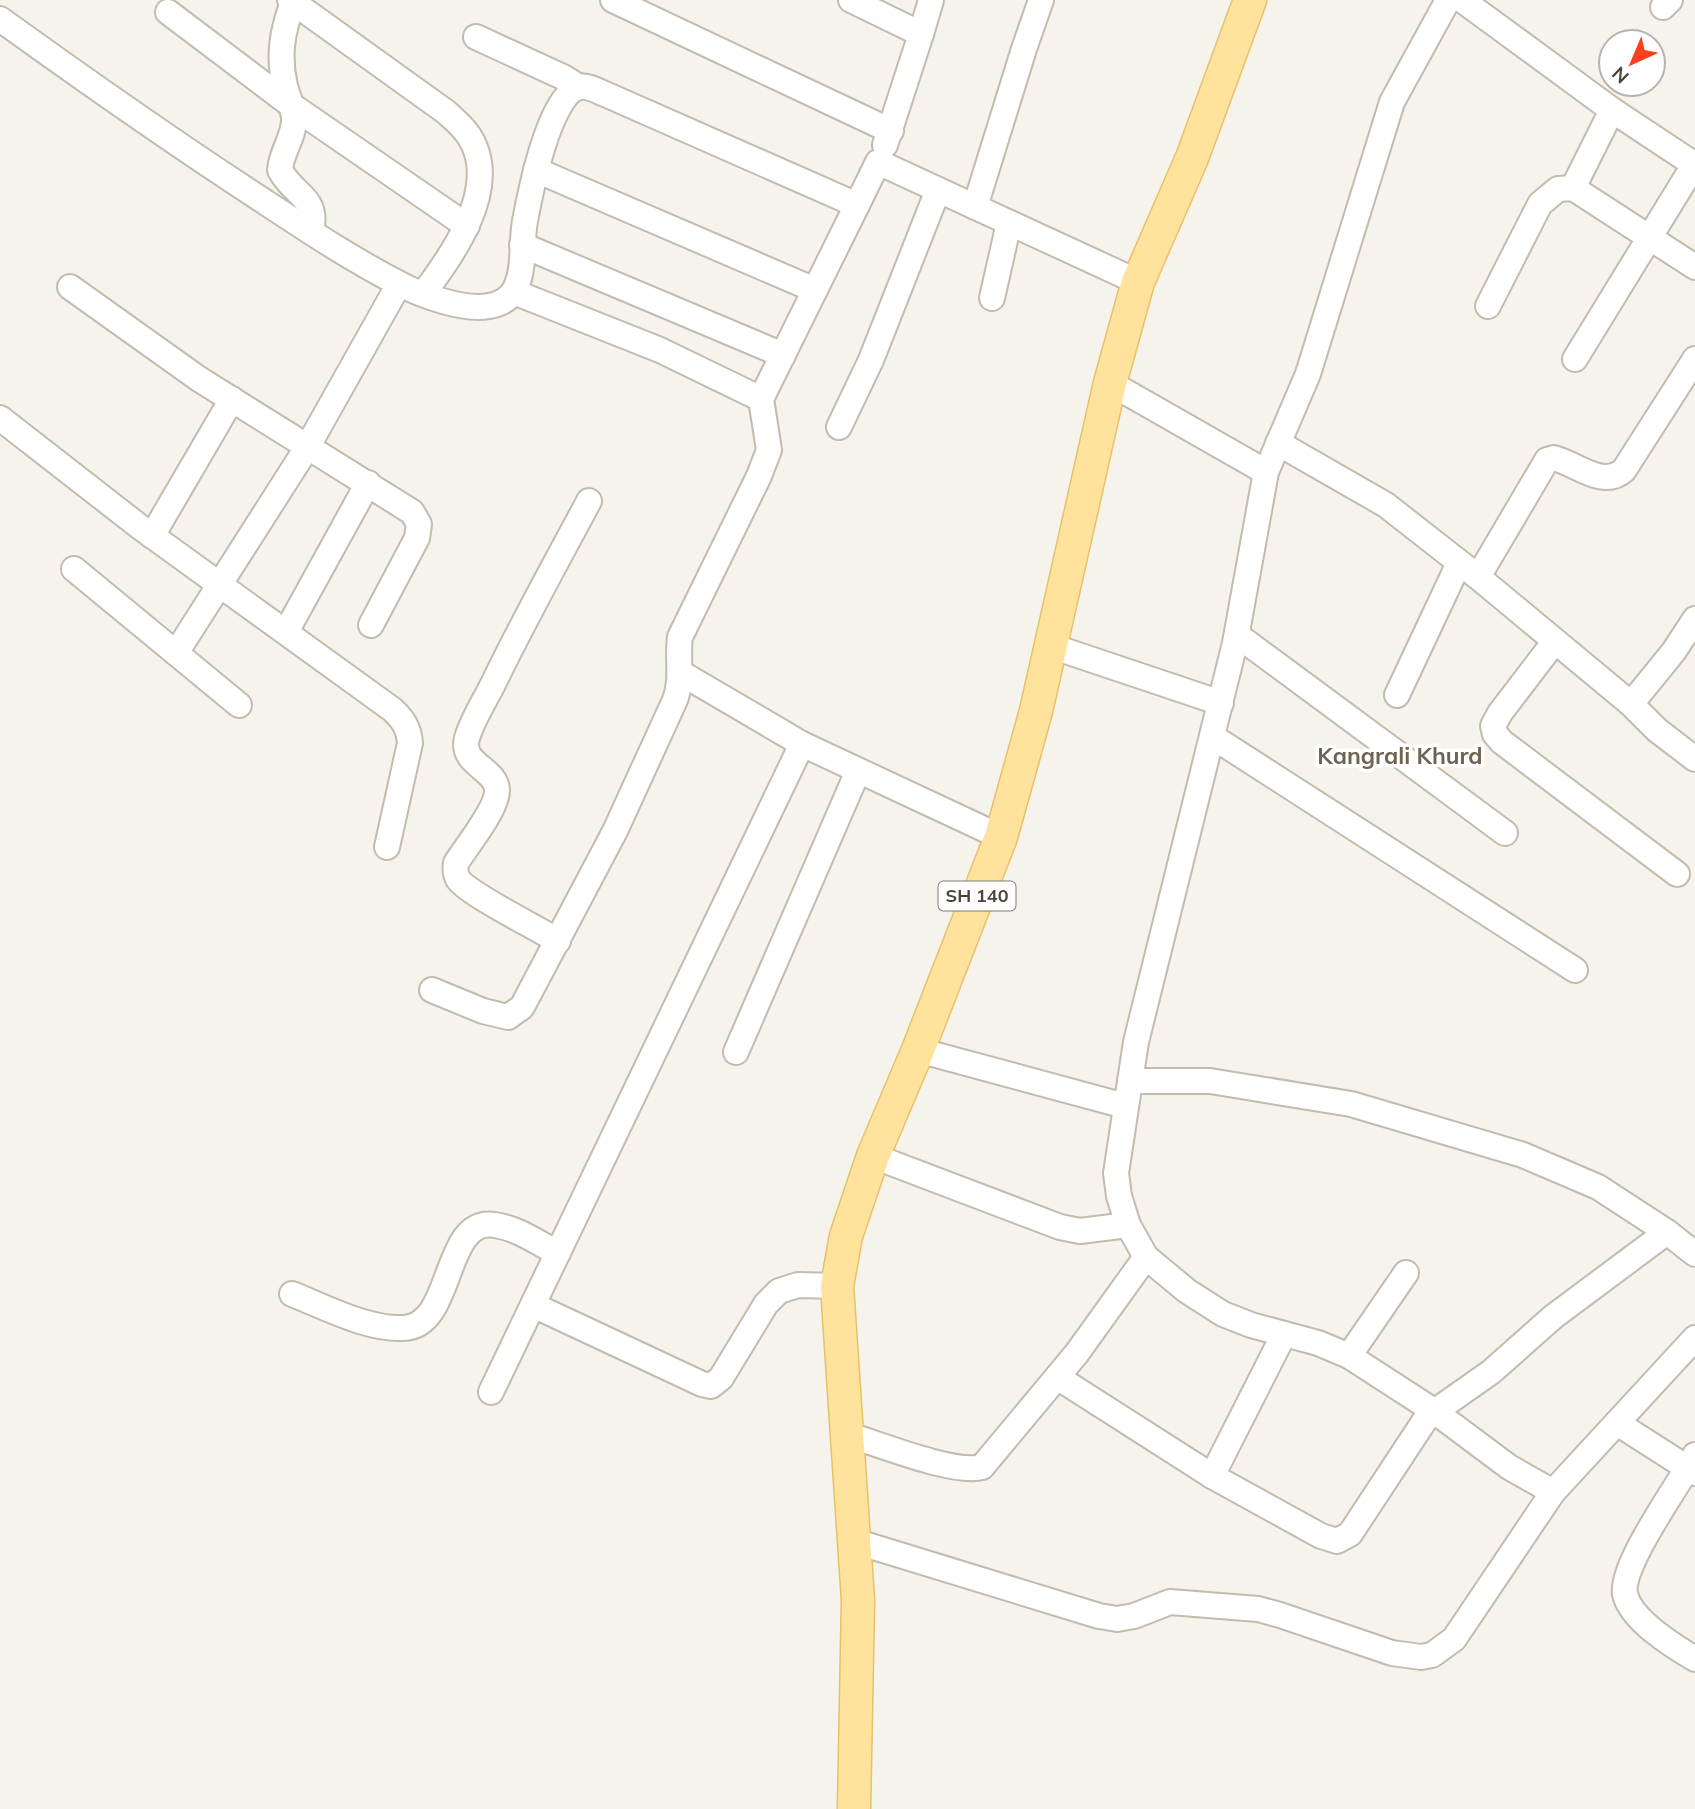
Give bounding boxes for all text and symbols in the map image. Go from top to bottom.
north arrow [1597,28,1667,98]
text: N [1607,62,1634,89]
district label: Kangrali Khurd [1317,741,1483,770]
road number: SH 140 [939,882,1016,911]

